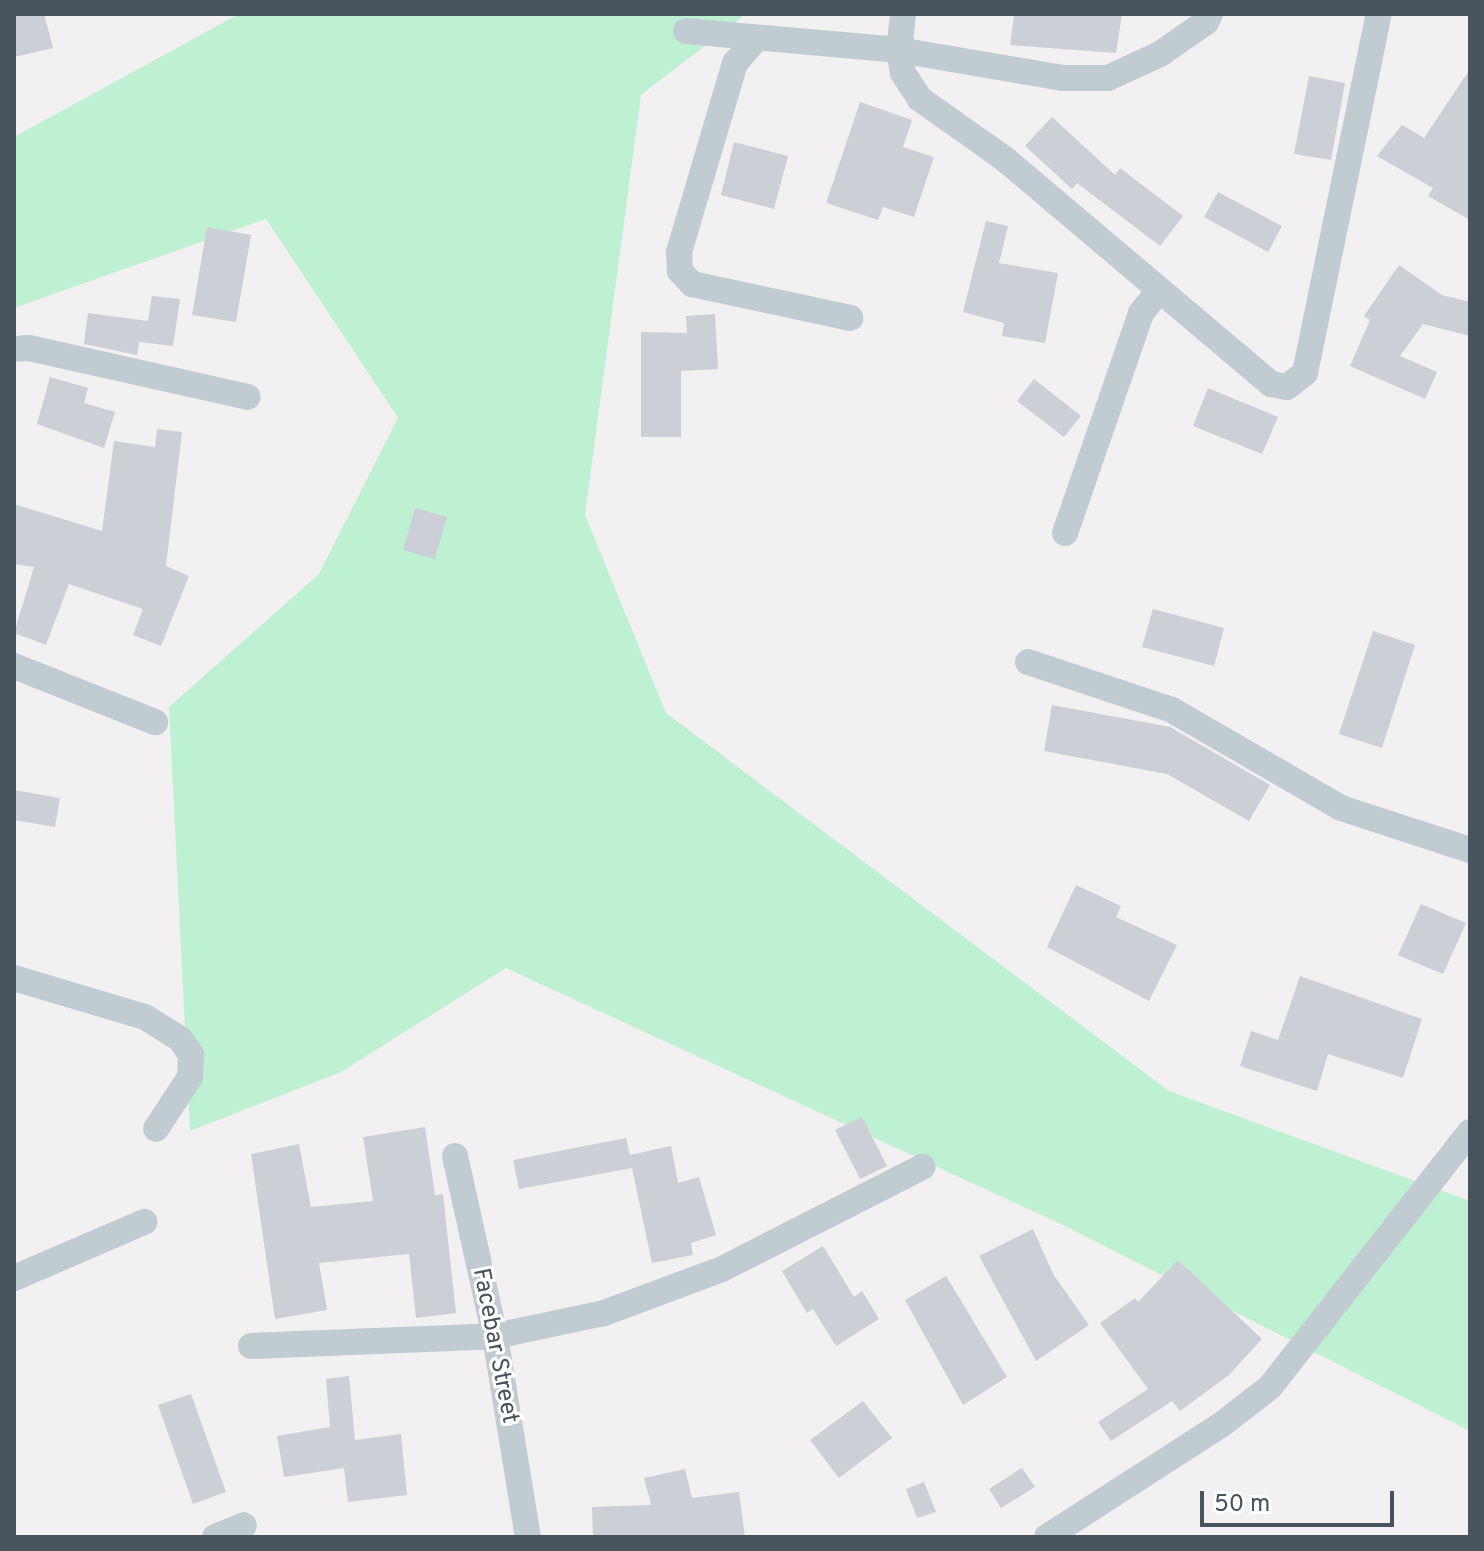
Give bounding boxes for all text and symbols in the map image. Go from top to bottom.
street label: Facebar Street [465,1266,523,1426]
scale bar [1204,1475,1398,1525]
text: 50 m [1214,1490,1270,1520]

